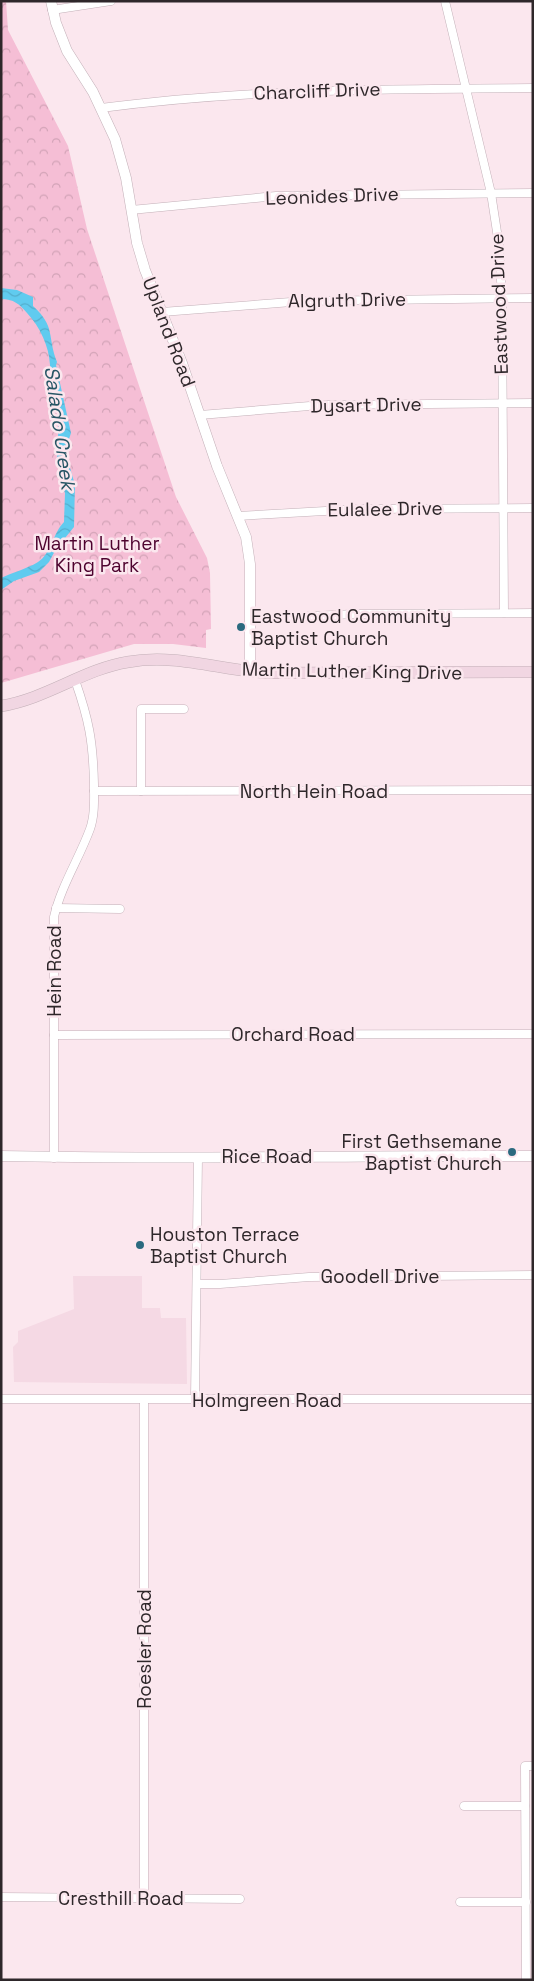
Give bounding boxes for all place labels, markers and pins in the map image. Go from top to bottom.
place label: Eastwood Community Baptist Church [251,604,451,651]
marker: Eastwood Community Baptist Church [235,621,247,633]
place label: First Gethsemane Baptist Church [341,1129,502,1176]
marker: First Gethsemane Baptist Church [506,1146,518,1158]
place label: Houston Terrace Baptist Church [150,1222,300,1269]
marker: Houston Terrace Baptist Church [134,1239,146,1251]

